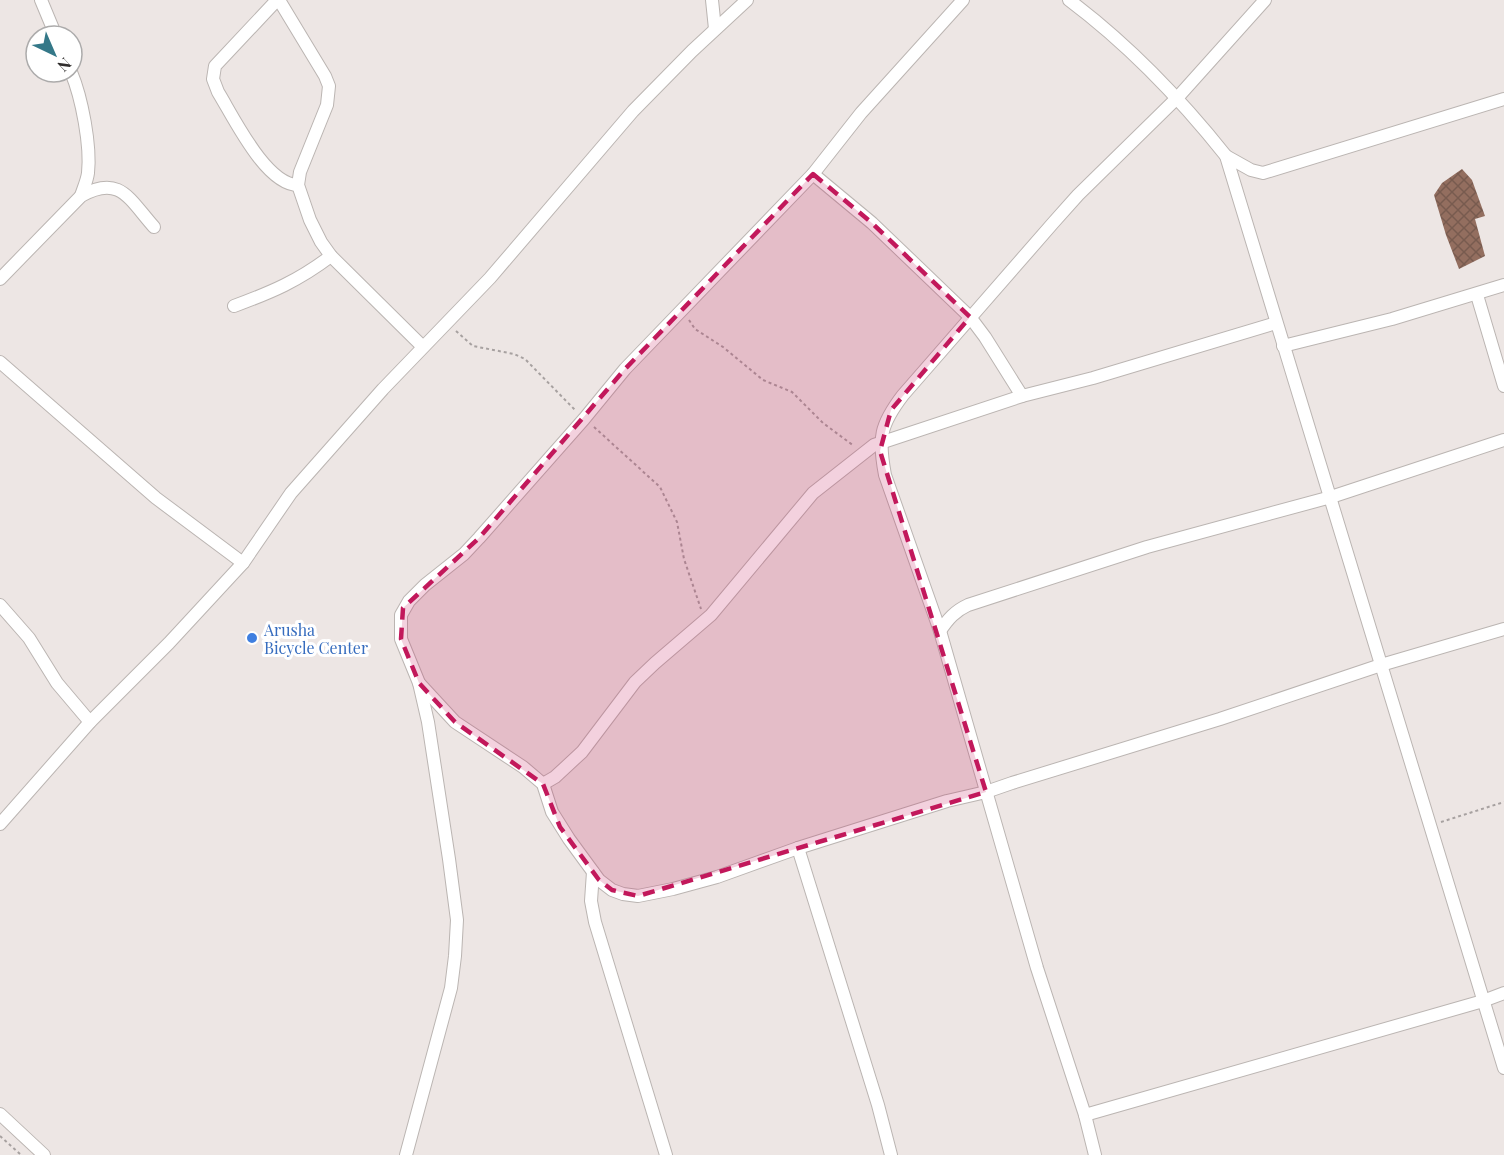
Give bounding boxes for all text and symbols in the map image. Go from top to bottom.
north arrow [24,24,84,84]
text: N [53,54,76,77]
place label: Arusha Bicycle Center [263,619,368,658]
marker: Arusha Bicycle Center [245,631,259,645]

